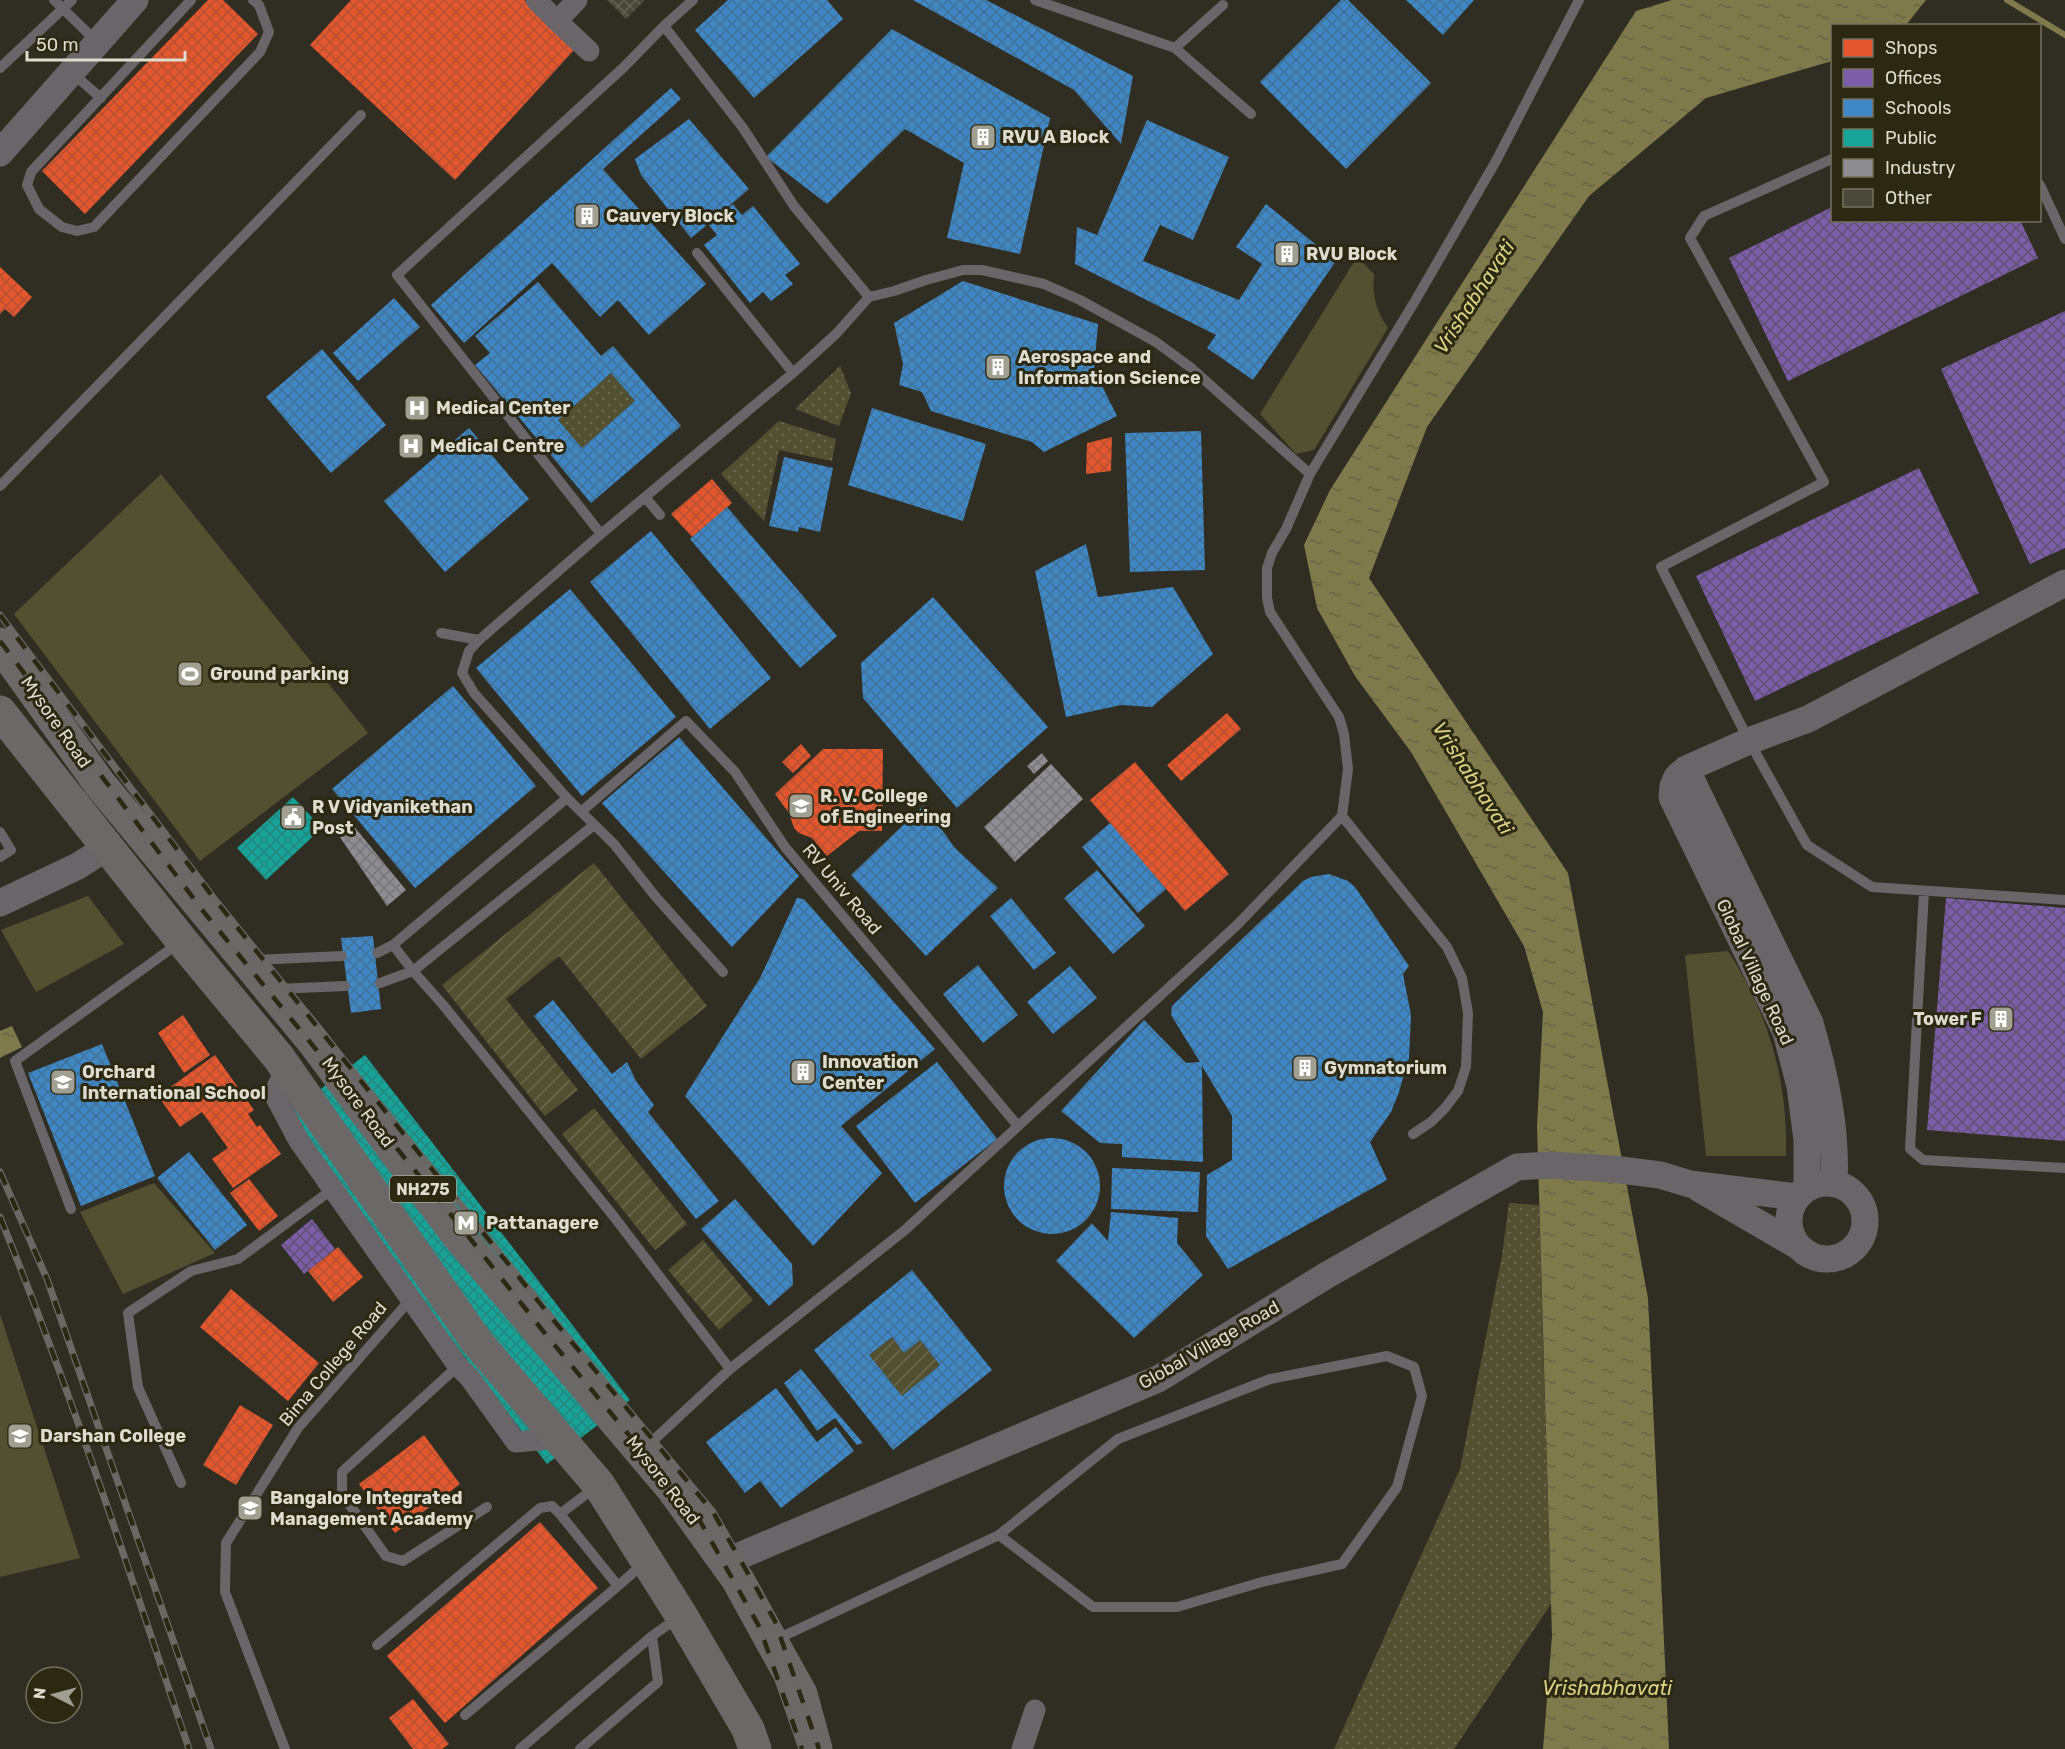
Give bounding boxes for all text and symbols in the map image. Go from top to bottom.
scale bar [27,24,184,62]
legend [1831,24,2041,222]
text: 50 m [36,34,79,56]
text: Shops [1885,37,1937,59]
text: Offices [1885,67,1942,89]
text: Schools [1885,97,1951,119]
building icon: RVU A Block [968,122,998,152]
place label: RVU A Block [1002,126,1110,148]
text: Public [1885,127,1937,149]
text: Industry [1885,157,1955,179]
text: Other [1885,187,1932,209]
building icon: Cauvery Block [572,201,602,231]
place label: Cauvery Block [606,205,735,227]
water label: Vrishabhavati [1429,235,1520,358]
building icon: RVU Block [1272,239,1302,269]
place label: RVU Block [1306,243,1398,265]
place label: Aerospace and Information Science [1018,346,1201,389]
building icon: Aerospace and Information Science [983,352,1013,382]
hospital icon: Medical Center [402,393,432,423]
place label: Medical Center [436,397,570,419]
hospital icon: Medical Centre [396,431,426,461]
place label: Medical Centre [430,435,565,457]
sports icon: Ground parking [175,659,205,689]
place label: Ground parking [210,663,349,685]
street label: Mysore Road [16,672,96,772]
water label: Vrishabhavati [1428,717,1519,840]
place label: R. V. College of Engineering [820,785,951,828]
school or university icon: R. V. College of Engineering [786,791,816,821]
place label: R V Vidyanikethan Post [312,796,473,839]
public building icon: R V Vidyanikethan Post [278,802,308,832]
street label: RV Univ Road [798,839,886,939]
street label: Global Village Road [1712,895,1798,1049]
building icon: Tower F [1986,1004,2016,1034]
place label: Tower F [1913,1008,1982,1030]
place label: Innovation Center [822,1051,919,1094]
street label: Mysore Road [317,1053,399,1151]
building icon: Gymnatorium [1290,1053,1320,1083]
building icon: Innovation Center [788,1057,818,1087]
place label: Gymnatorium [1324,1057,1447,1079]
place label: Orchard International School [82,1061,266,1104]
school or university icon: Orchard International School [48,1067,78,1097]
road number: NH275 [390,1176,456,1202]
metro station icon: Pattanagere [451,1208,481,1238]
place label: Pattanagere [486,1212,599,1234]
street label: Global Village Road [1135,1296,1283,1394]
street label: Bima College Road [275,1297,391,1431]
school or university icon: Darshan College [5,1421,35,1451]
place label: Darshan College [40,1425,186,1447]
street label: Mysore Road [621,1431,705,1529]
place label: Bangalore Integrated Management Academy [270,1487,473,1530]
school or university icon: Bangalore Integrated Management Academy [235,1493,265,1523]
north arrow [24,1665,84,1725]
water label: Vrishabhavati [1542,1676,1673,1700]
text: N [30,1687,50,1700]

